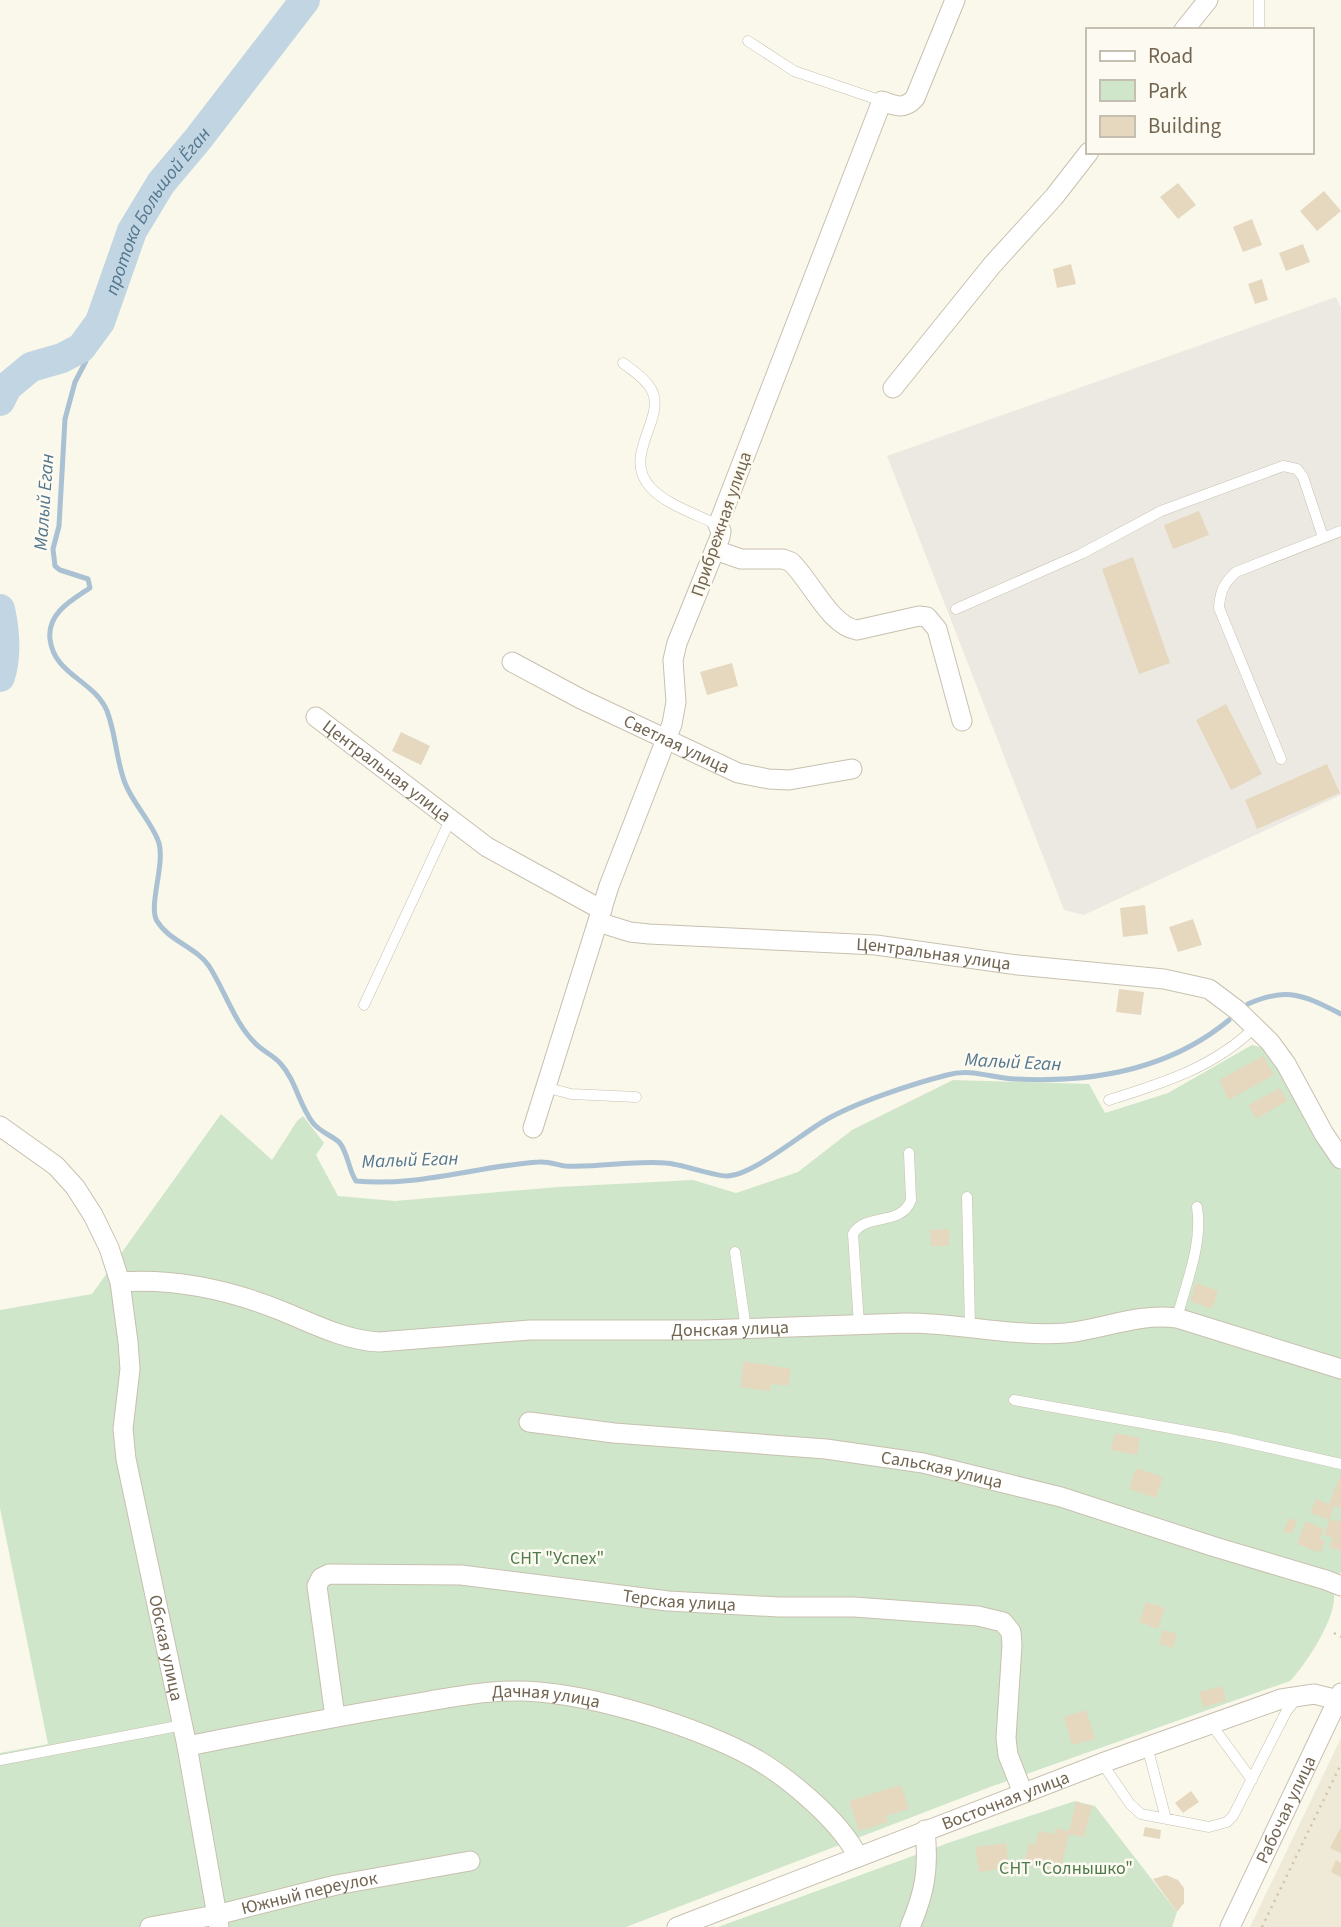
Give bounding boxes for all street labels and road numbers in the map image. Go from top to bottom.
street label: Прибрежная улица [685,448,758,600]
street label: Светлая улица [619,709,734,780]
street label: Центральная улица [317,714,456,828]
street label: Центральная улица [856,932,1012,977]
street label: Донская улица [671,1315,789,1343]
street label: Сальская улица [879,1445,1005,1495]
street label: Терская улица [621,1583,737,1618]
street label: Обская улица [142,1593,189,1703]
street label: Дачная улица [491,1679,602,1715]
street label: Рабочая улица [1250,1752,1322,1868]
street label: Восточная улица [938,1765,1073,1837]
street label: Южный переулок [239,1866,380,1921]

